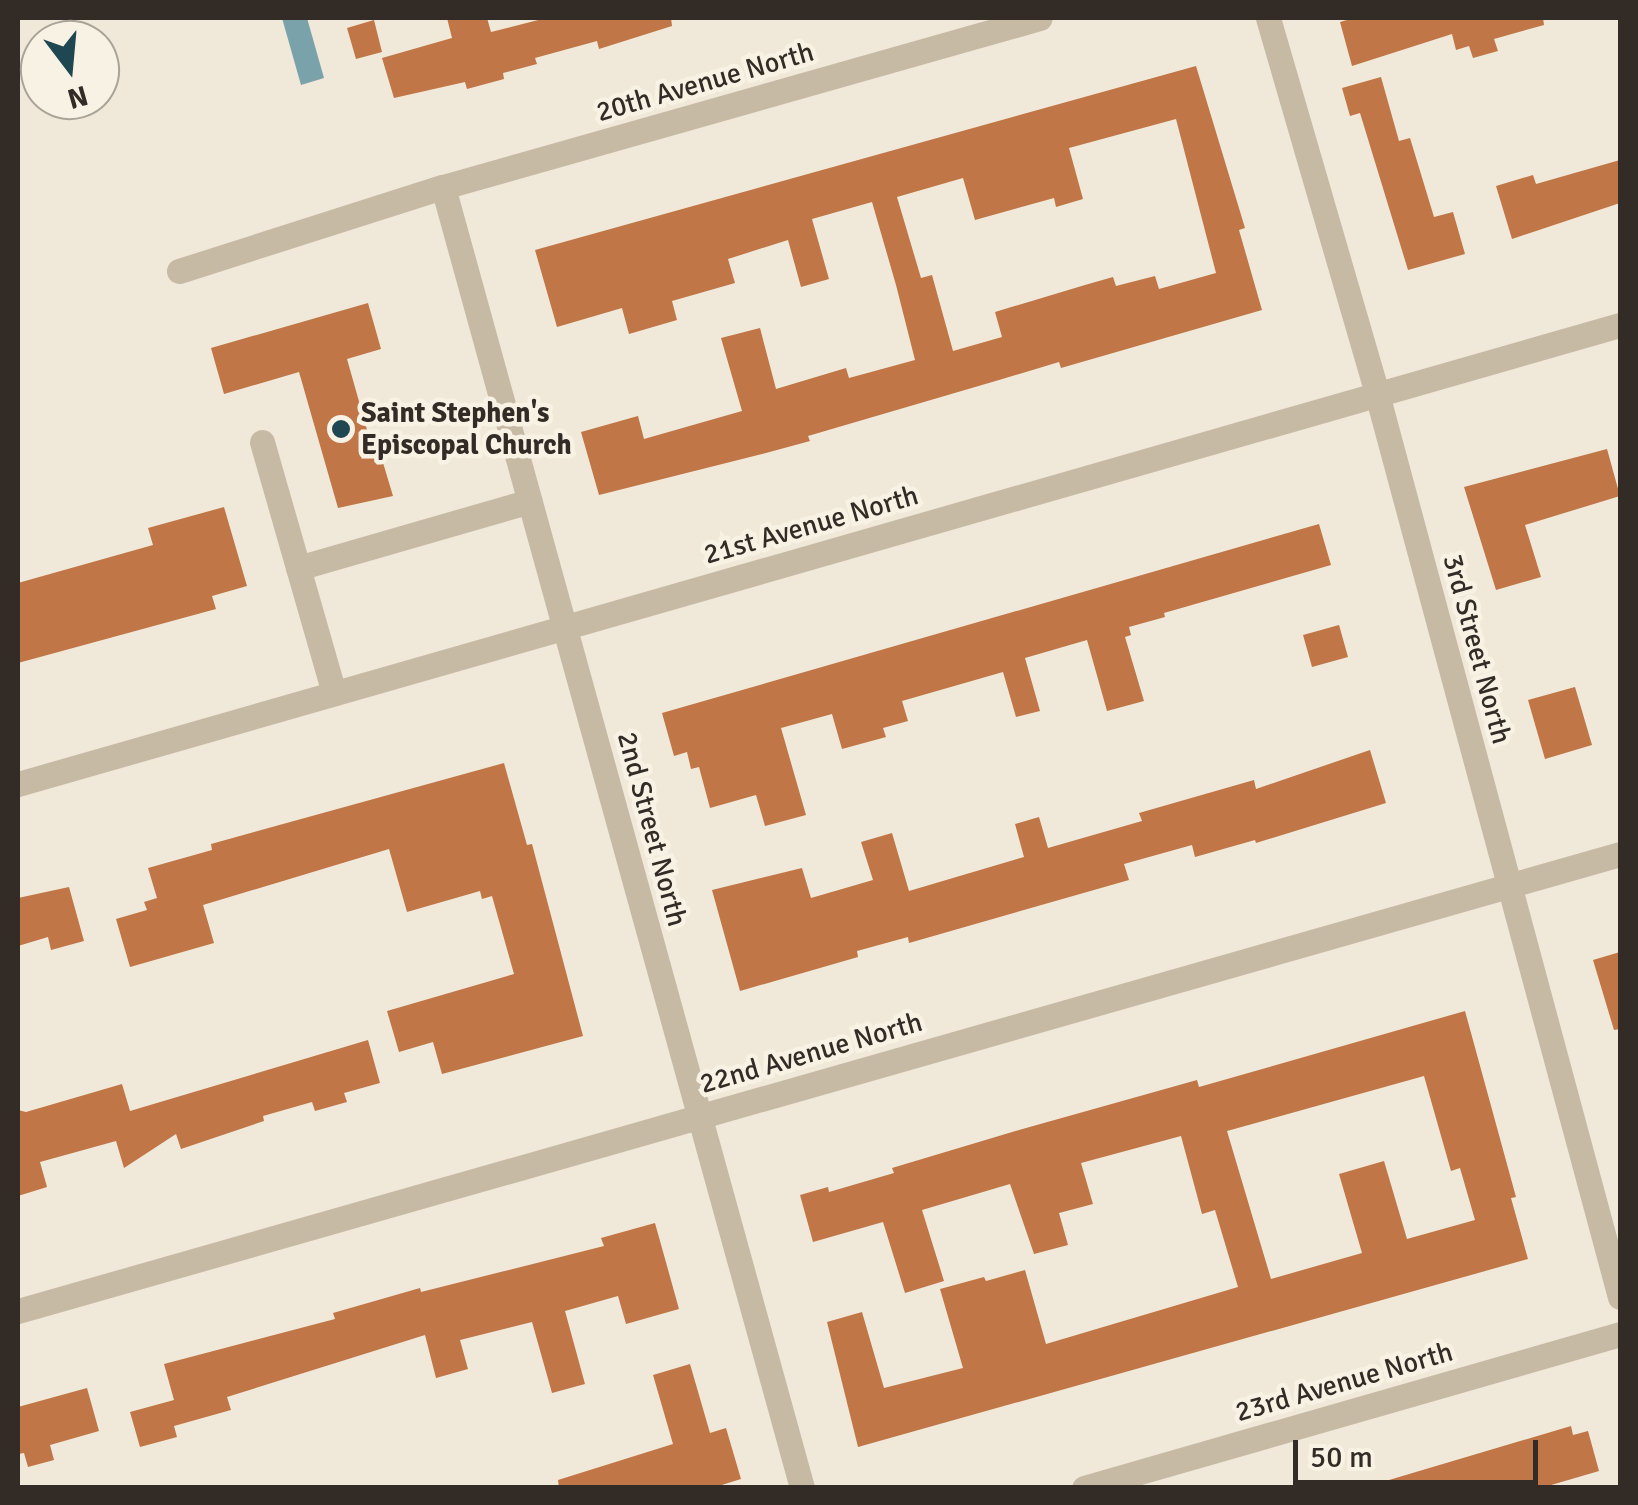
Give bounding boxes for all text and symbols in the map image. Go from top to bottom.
north arrow [20,20,120,120]
street label: 20th Avenue North [592,35,818,129]
text: N [64,78,92,116]
place label: Saint Stephen's Episcopal Church [361,396,572,462]
marker: Saint Stephen's Episcopal Church [330,418,352,440]
street label: 21st Avenue North [700,478,922,572]
street label: 3rd Street North [1436,551,1518,747]
street label: 2nd Street North [610,728,694,930]
street label: 22nd Avenue North [696,1005,926,1101]
street label: 23rd Avenue North [1231,1335,1457,1429]
scale bar [1298,1420,1543,1482]
text: 50 m [1310,1439,1373,1476]

